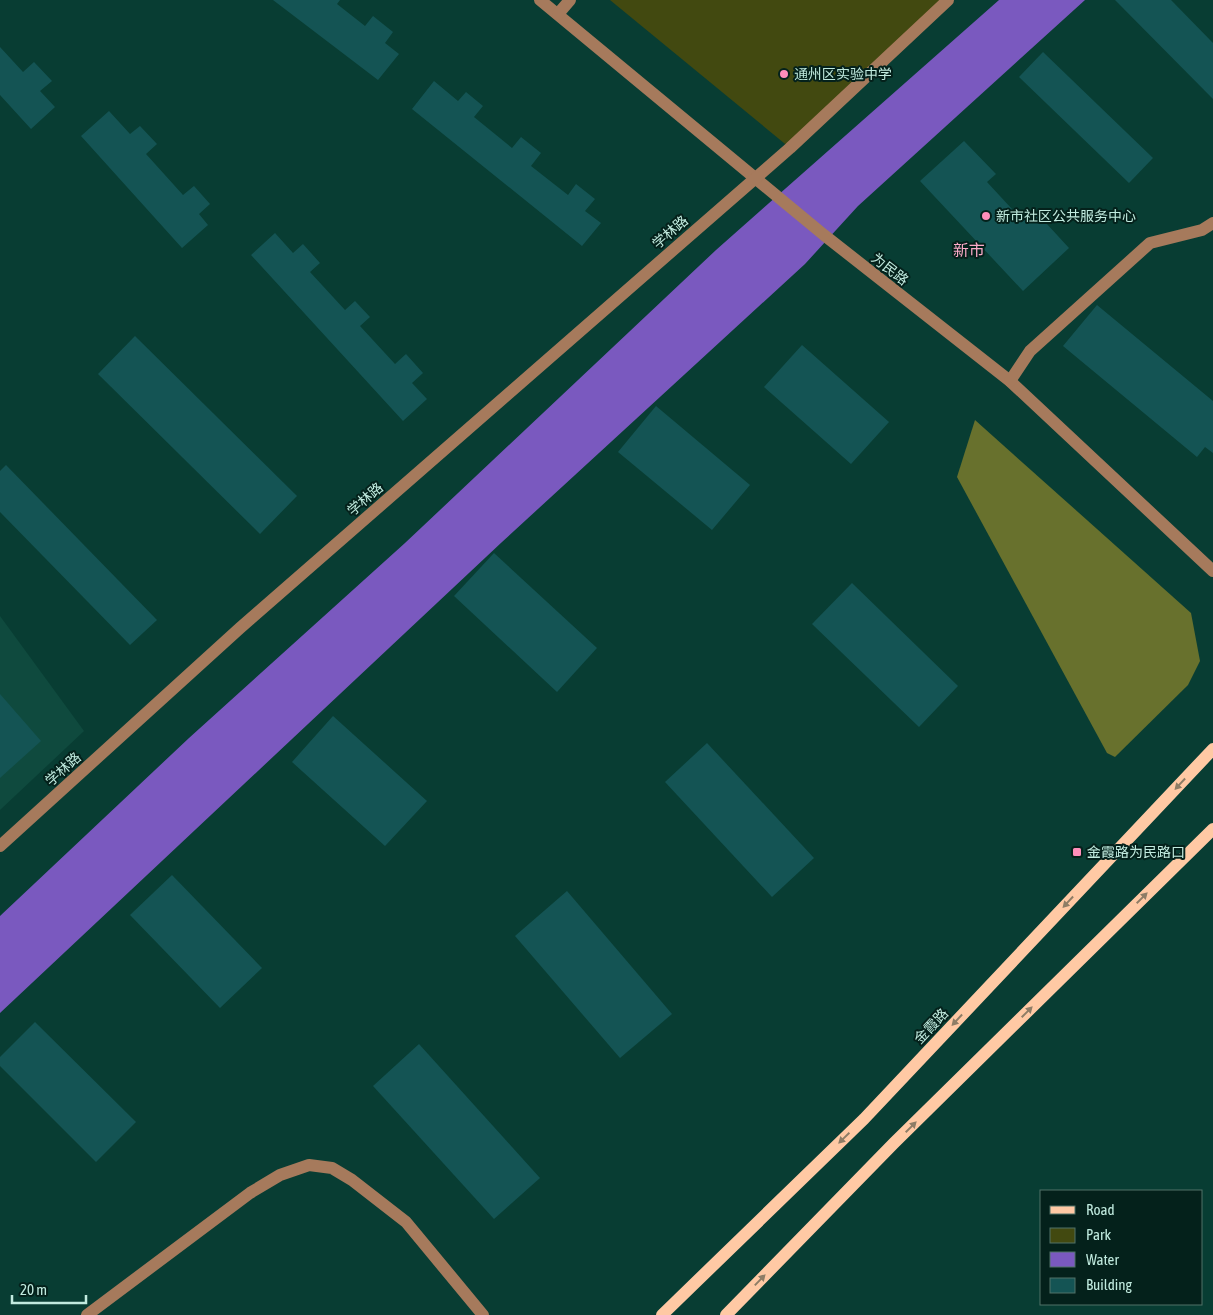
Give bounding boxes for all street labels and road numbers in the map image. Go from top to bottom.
street label: 学林路 [649,212,691,252]
street label: 为民路 [869,250,911,288]
street label: 学林路 [344,479,386,519]
street label: 学林路 [42,749,84,789]
street label: 金霞路 [911,1005,951,1047]

